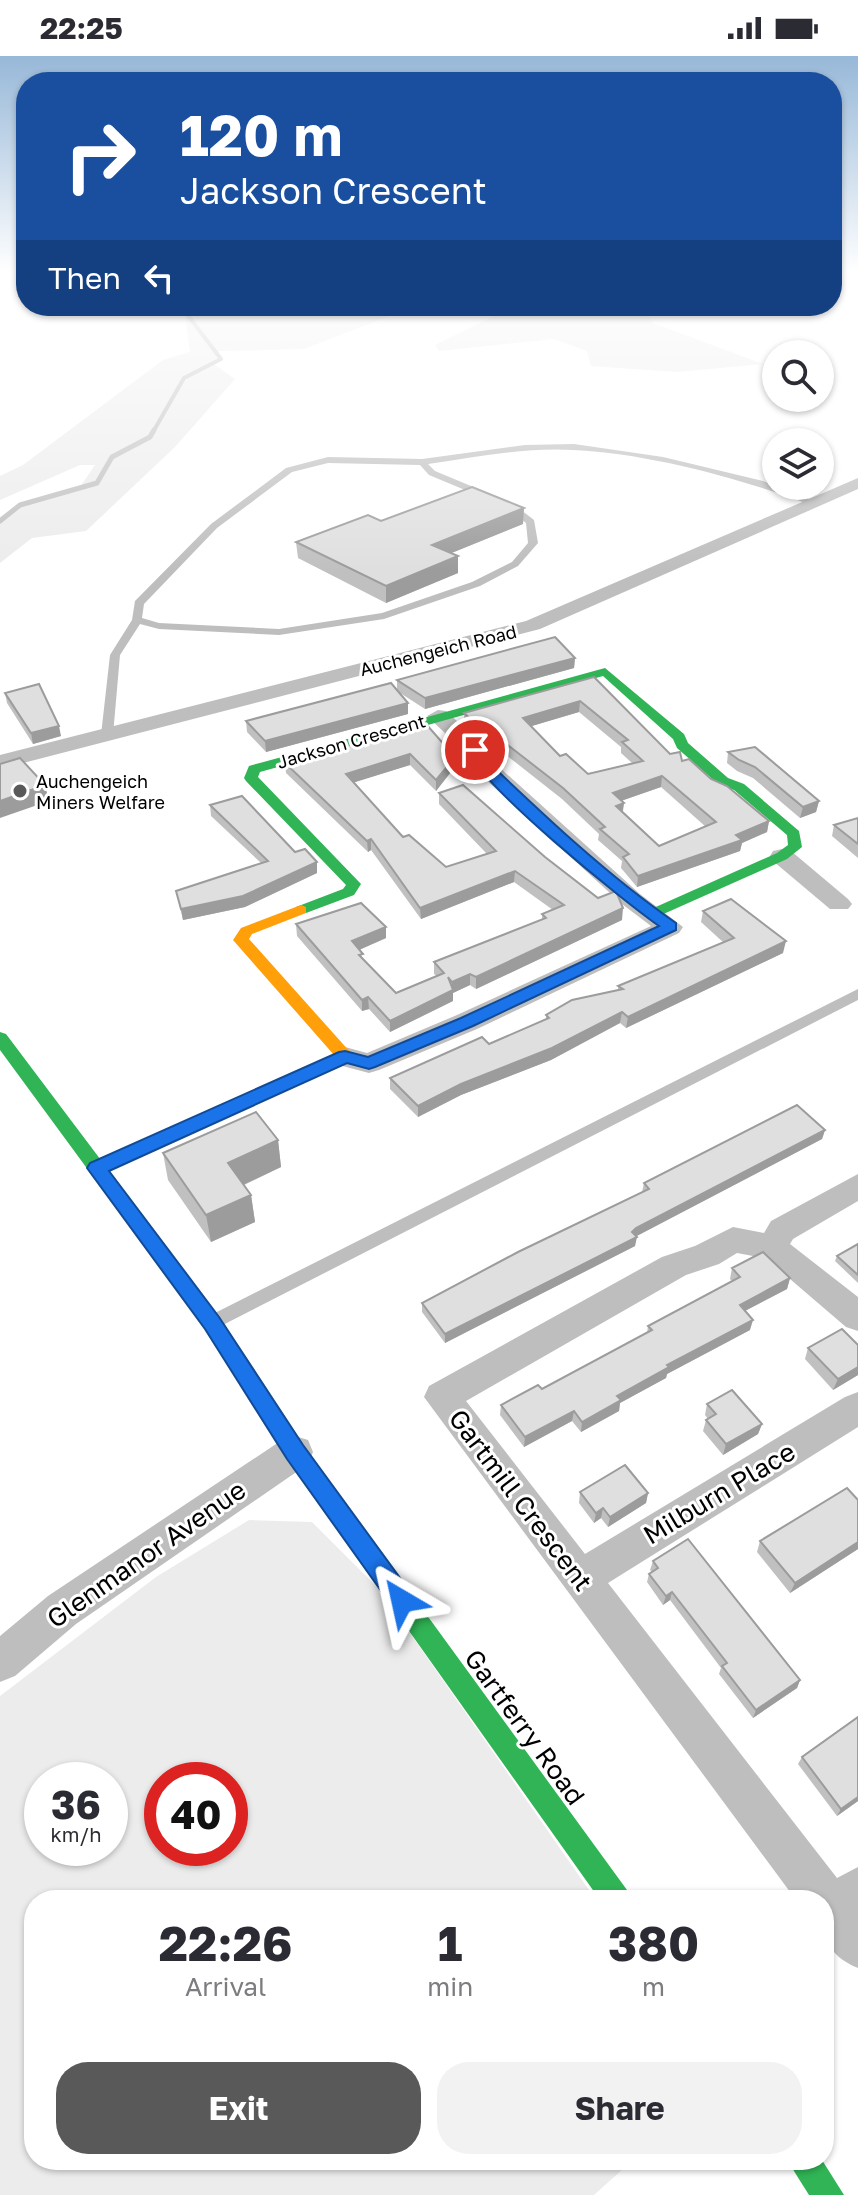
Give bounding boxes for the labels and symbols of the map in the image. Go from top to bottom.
street label: Auchengeich Road [357,620,519,680]
street label: Jackson Crescent [274,709,428,773]
pin [441,716,509,784]
place label: Auchengeich Miners Welfare [36,770,165,813]
marker: Auchengeich Miners Welfare [11,782,29,800]
street label: Gartmill Crescent [443,1403,599,1597]
street label: Milburn Place [638,1436,800,1550]
street label: Glenmanor Avenue [41,1474,251,1634]
position arrow [360,1559,444,1643]
street label: Gartferry Road [458,1643,592,1811]
speed limit sign: 40 [144,1762,248,1866]

